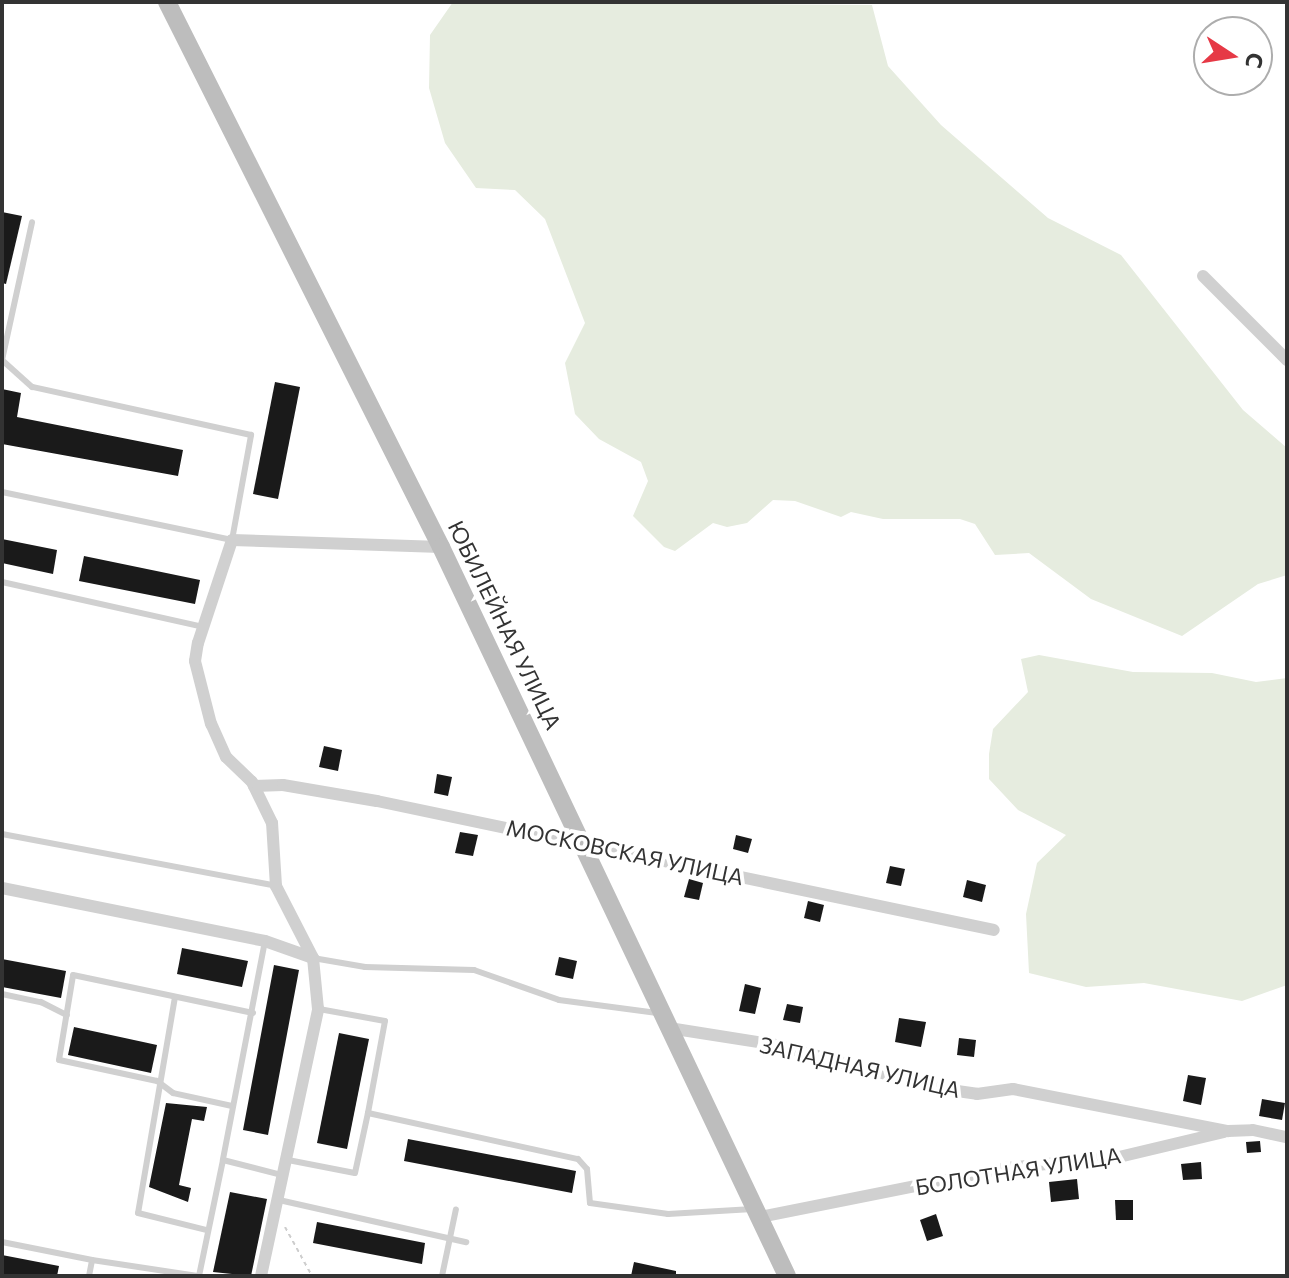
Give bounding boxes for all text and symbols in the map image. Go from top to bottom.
north arrow [1193,16,1273,96]
text: С [1240,51,1270,71]
street label: ЮБИЛЕЙНАЯ УЛИЦА [443,516,567,734]
street label: МОСКОВСКАЯ УЛИЦА [504,814,746,890]
street label: ЗАПАДНАЯ УЛИЦА [757,1031,963,1103]
street label: БОЛОТНАЯ УЛИЦА [913,1142,1123,1200]

